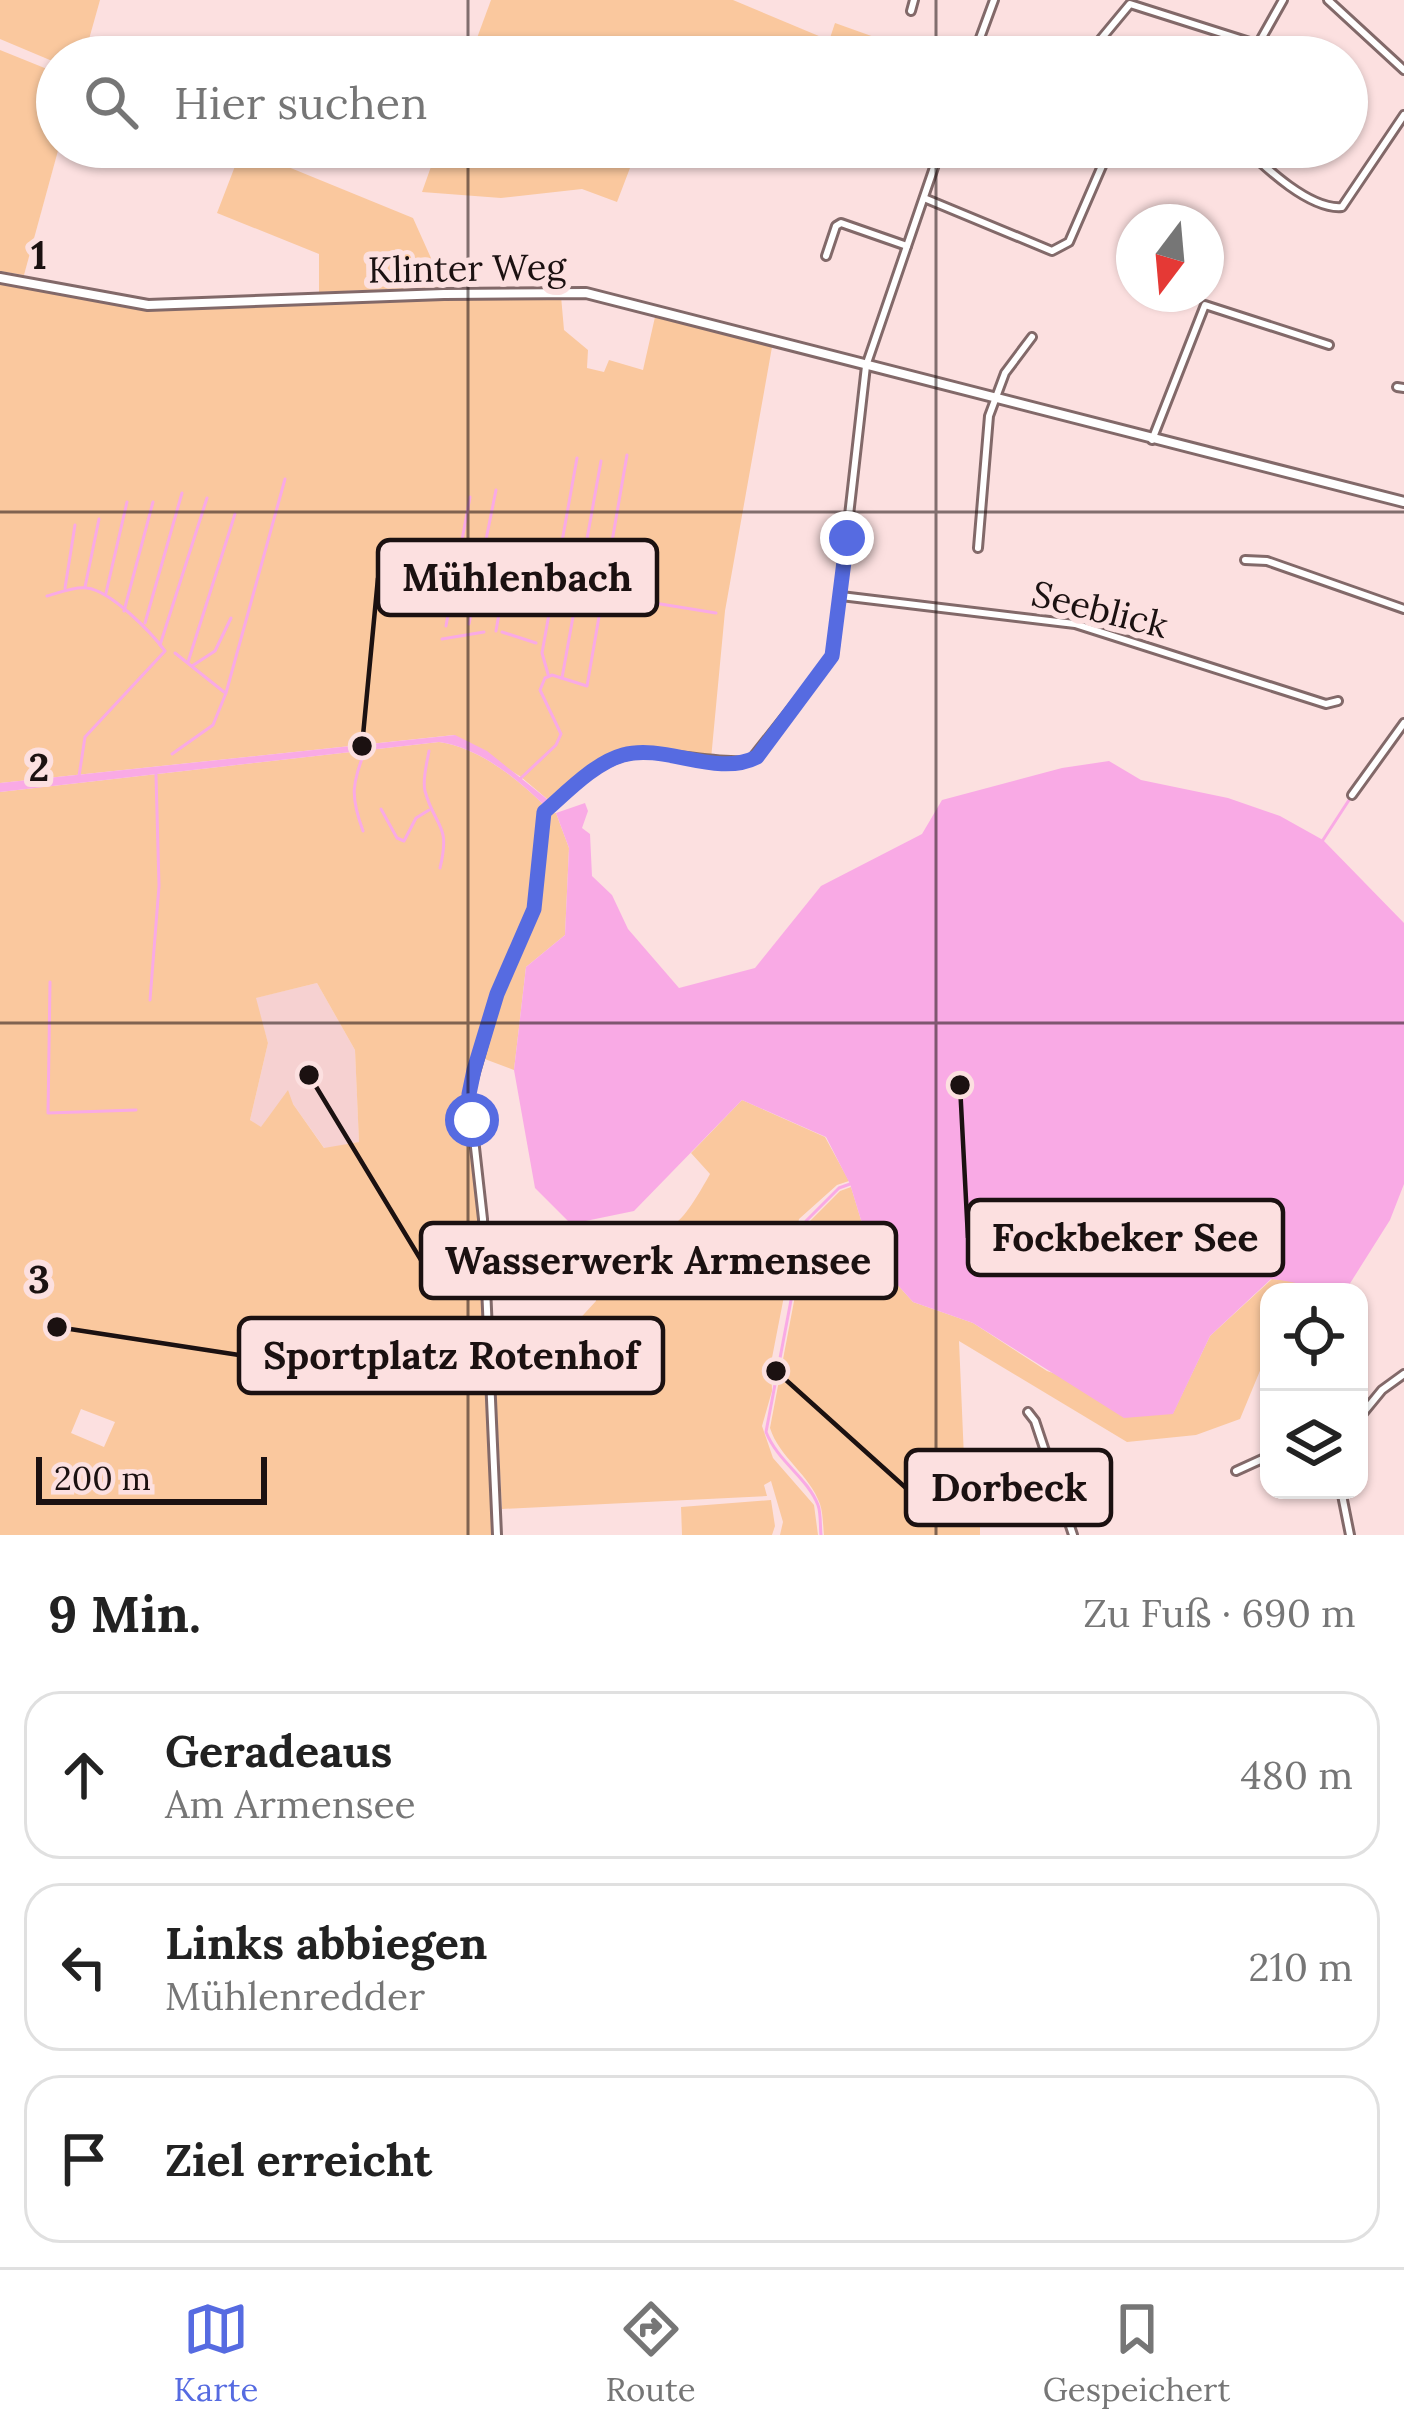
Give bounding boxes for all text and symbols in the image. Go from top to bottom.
search box [36,36,1368,168]
icon: search [78,69,144,135]
text: Hier suchen [174,74,427,131]
north arrow [1116,204,1224,312]
text: 1 [31,230,47,280]
street label: Klinter Weg [367,243,568,293]
route end [820,511,874,565]
callout: Mühlenbach [378,540,657,615]
text: Mühlenbach [402,552,632,602]
street label: Seeblick [1027,570,1173,648]
text: 2 [29,742,49,792]
route start [445,1093,499,1147]
callout: Fockbeker See [968,1200,1283,1275]
text: Fockbeker See [992,1212,1258,1262]
callout: Wasserwerk Armensee [421,1223,896,1298]
text: Wasserwerk Armensee [445,1235,871,1285]
text: 3 [28,1254,50,1304]
map controls [1260,1283,1368,1499]
button: locate [1260,1283,1368,1391]
callout: Sportplatz Rotenhof [239,1318,663,1393]
text: Sportplatz Rotenhof [263,1330,642,1380]
button: layers [1260,1391,1368,1499]
callout: Dorbeck [906,1450,1111,1525]
scale bar [36,1451,267,1504]
text: 200 m [54,1457,151,1499]
text: Dorbeck [931,1462,1087,1512]
text: 9 Min. [48,1581,201,1646]
text: Zu Fuß · 690 m [1083,1588,1356,1638]
text: Geradeaus [165,1722,392,1779]
icon: ahead [51,1742,117,1808]
text: 480 m [1241,1750,1353,1800]
text: Am Armensee [165,1779,416,1829]
text: Links abbiegen [165,1914,488,1971]
icon: left [51,1934,117,2000]
text: 210 m [1249,1942,1353,1992]
text: Mühlenredder [165,1971,425,2021]
icon: arrive [51,2126,117,2192]
text: Ziel erreicht [165,2131,432,2188]
tab: Karte [174,2296,258,2410]
tab: Route [605,2296,696,2410]
tab: Gespeichert [1043,2296,1230,2410]

